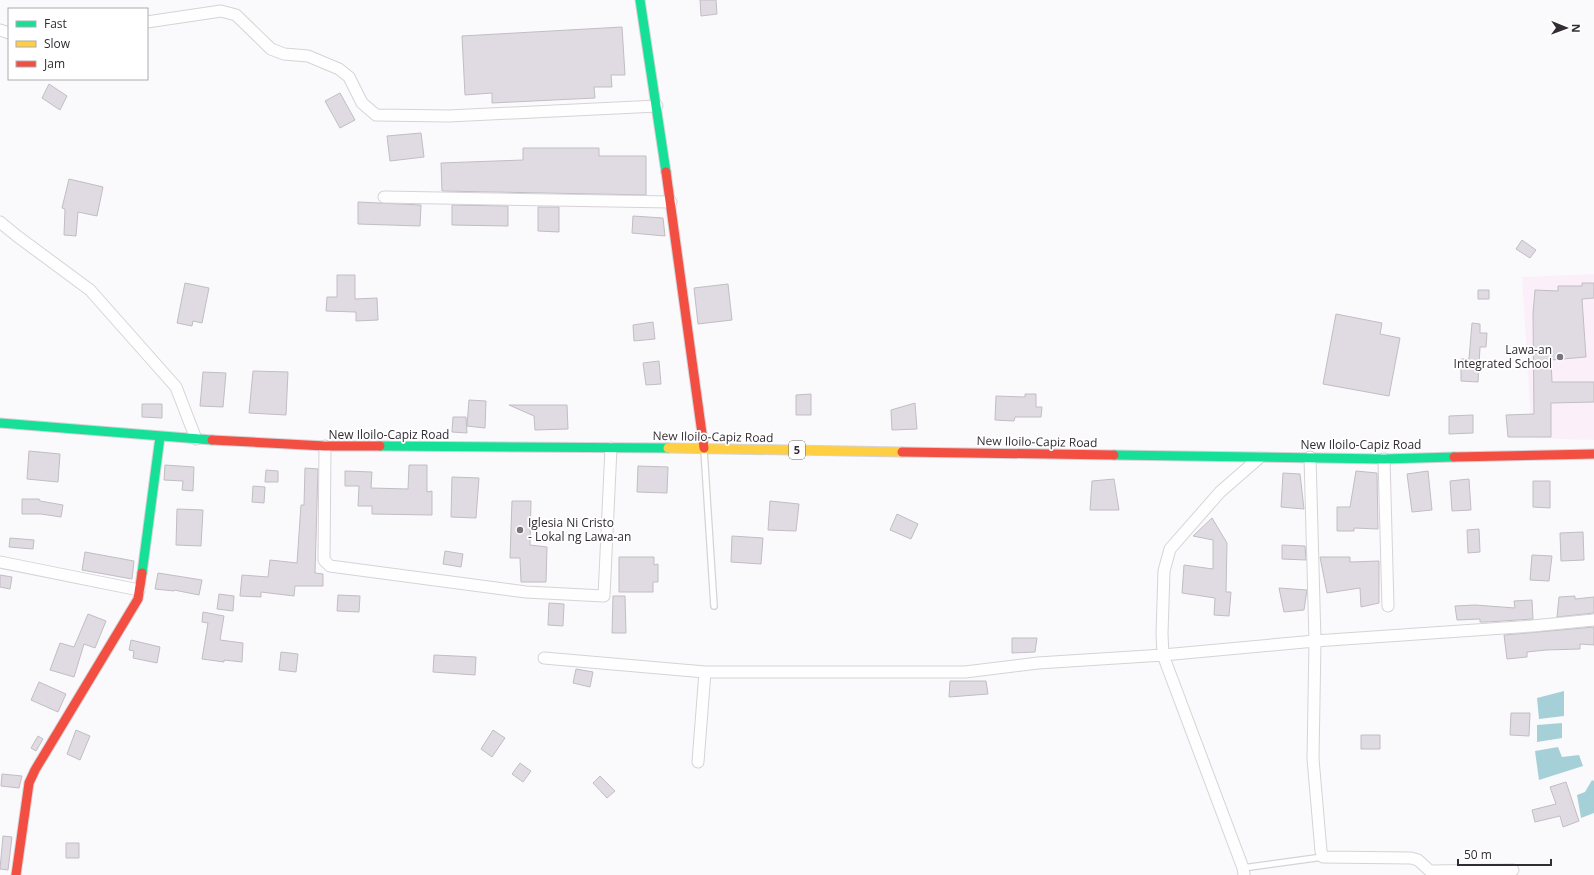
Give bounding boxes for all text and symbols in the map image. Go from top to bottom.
legend [8,8,148,80]
north arrow [1546,8,1586,48]
text: Fast [44,15,67,32]
text: N [1569,24,1584,33]
text: Slow [44,35,71,52]
text: Jam [43,55,65,72]
place label: Lawa-an Integrated School [1454,341,1552,372]
marker: Lawa-an Integrated School [1555,352,1565,362]
street label: New Iloilo-Capiz Road [329,426,449,443]
street label: New Iloilo-Capiz Road [652,427,774,446]
street label: New Iloilo-Capiz Road [976,432,1098,451]
street label: New Iloilo-Capiz Road [1301,436,1421,453]
road number: 5 [789,441,805,459]
place label: Iglesia Ni Cristo - Lokal ng Lawa-an [528,514,631,545]
marker: Iglesia Ni Cristo - Lokal ng Lawa-an [515,525,525,535]
scale bar [1458,841,1551,867]
text: 50 m [1464,846,1492,863]

